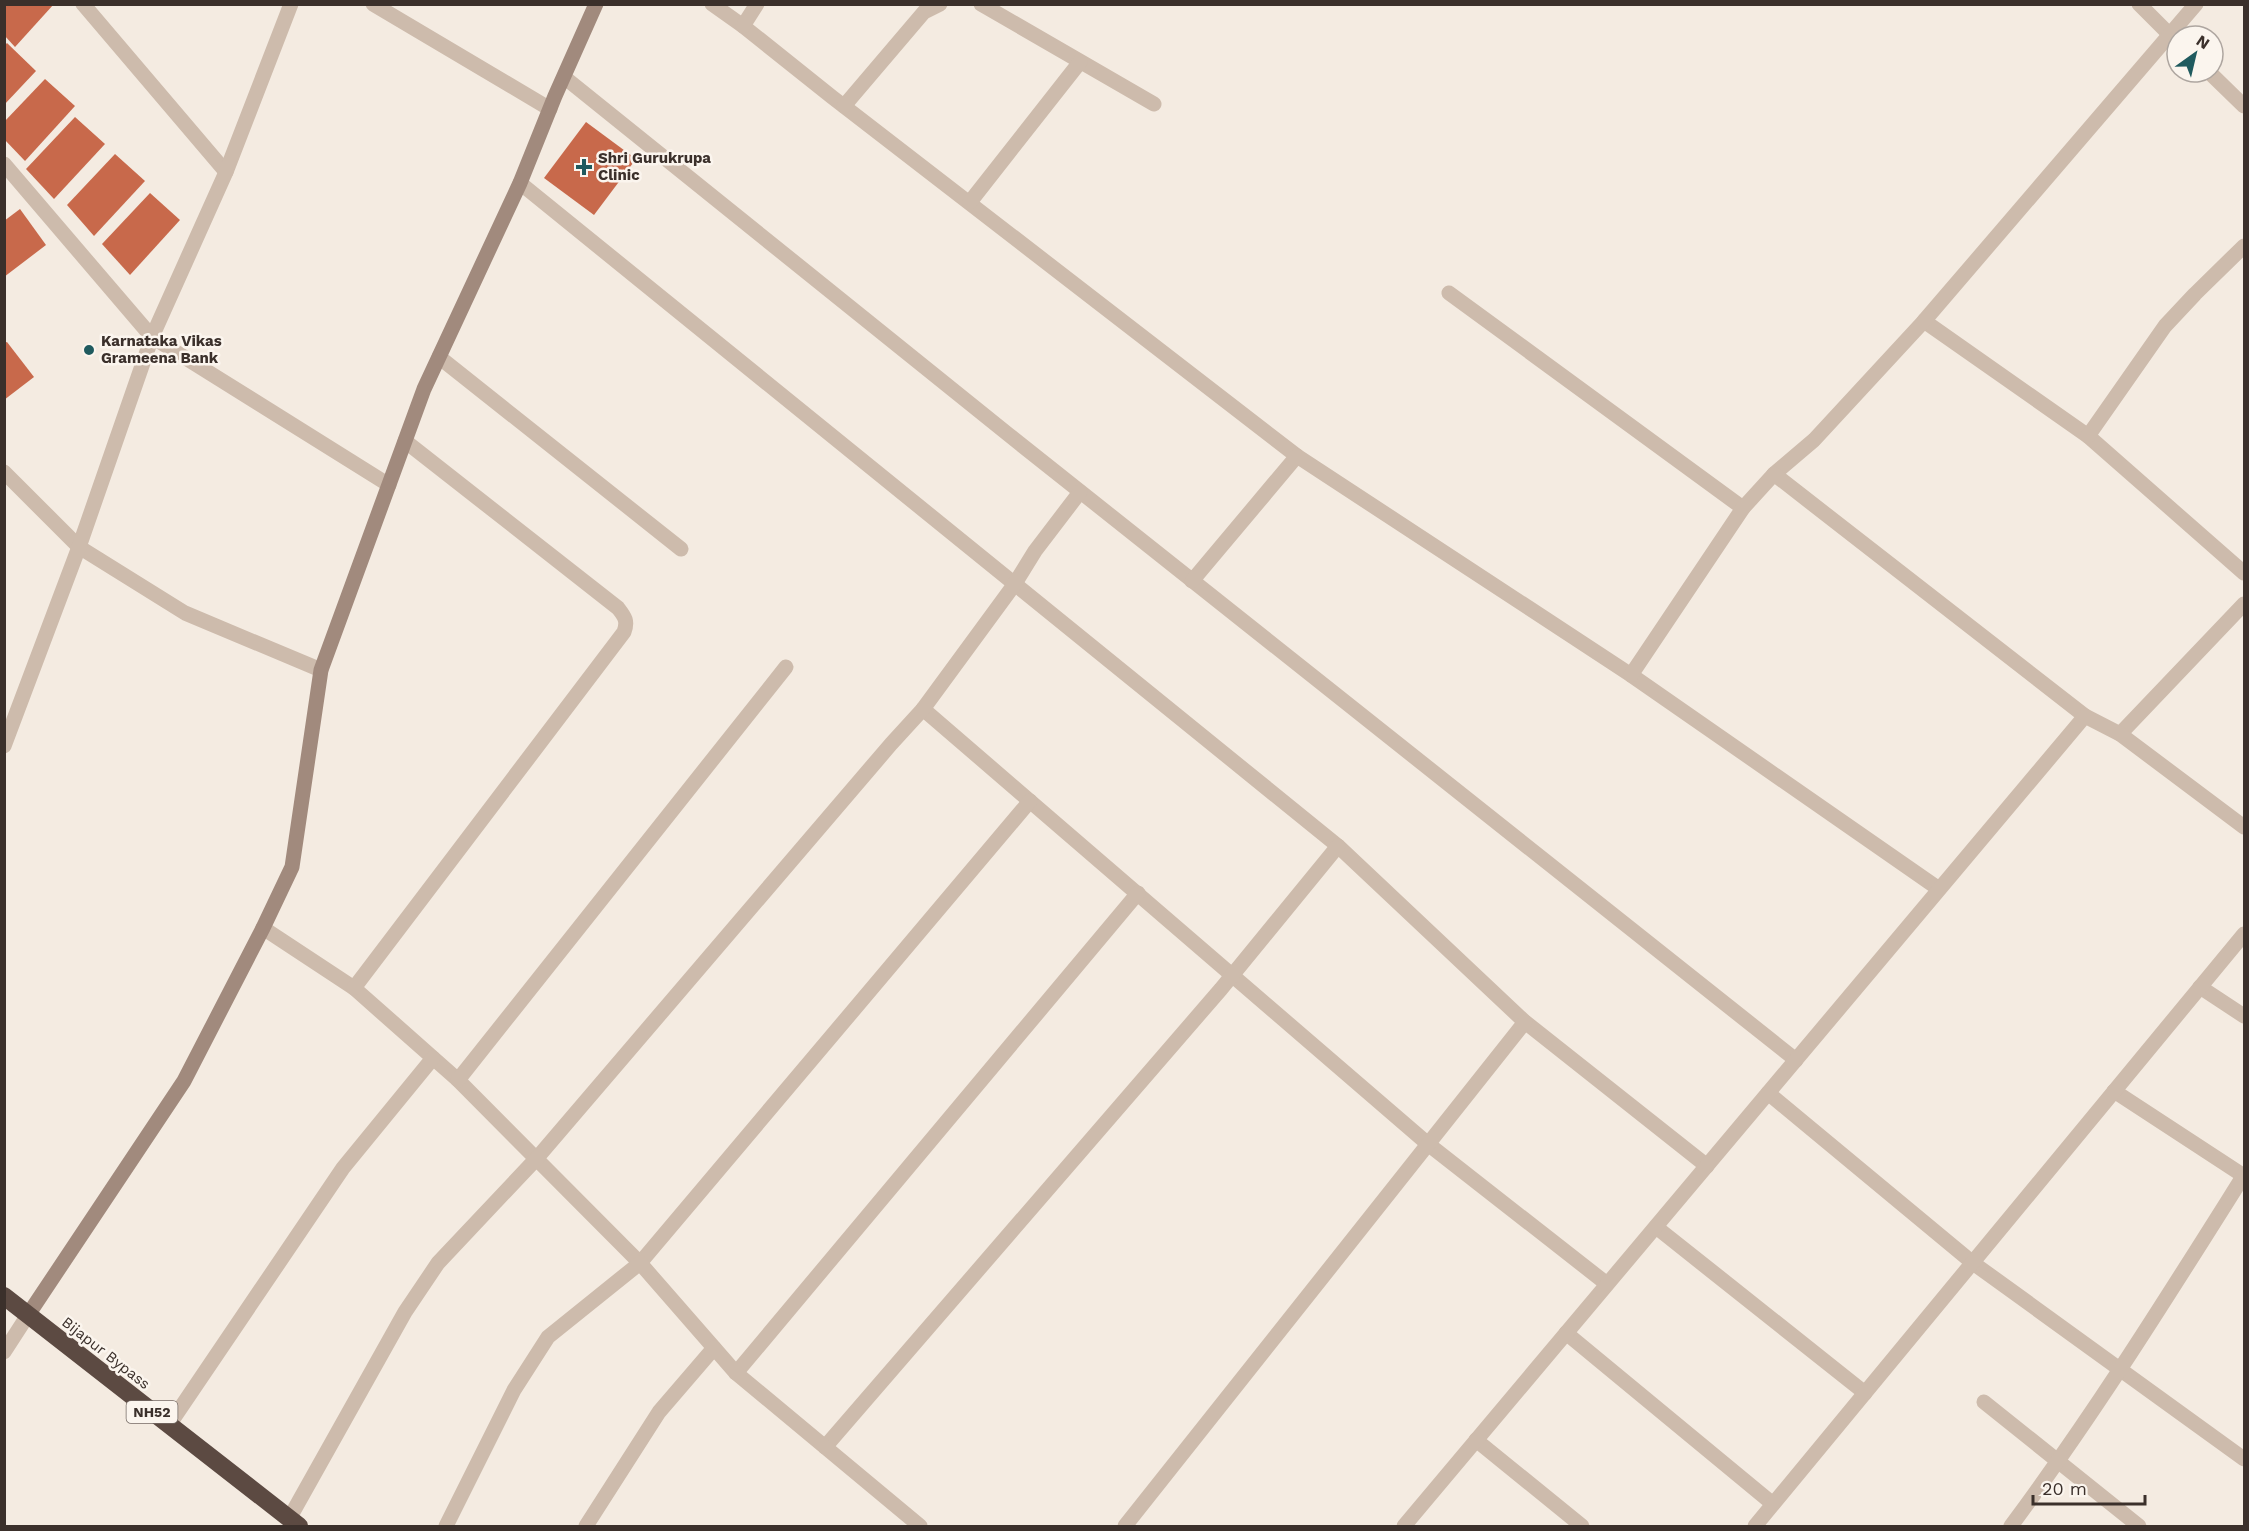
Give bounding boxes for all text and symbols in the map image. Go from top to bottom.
north arrow [2165,24,2225,84]
text: N [2193,31,2213,53]
place label: Shri Gurukrupa Clinic [598,149,711,184]
marker: Shri Gurukrupa Clinic [575,158,593,176]
place label: Karnataka Vikas Grameena Bank [101,332,222,367]
marker: Karnataka Vikas Grameena Bank [82,343,96,357]
street label: Bijapur Bypass [58,1313,154,1393]
road number: NH52 [126,1401,178,1423]
scale bar [2033,1468,2146,1506]
text: 20 m [2042,1478,2087,1499]

